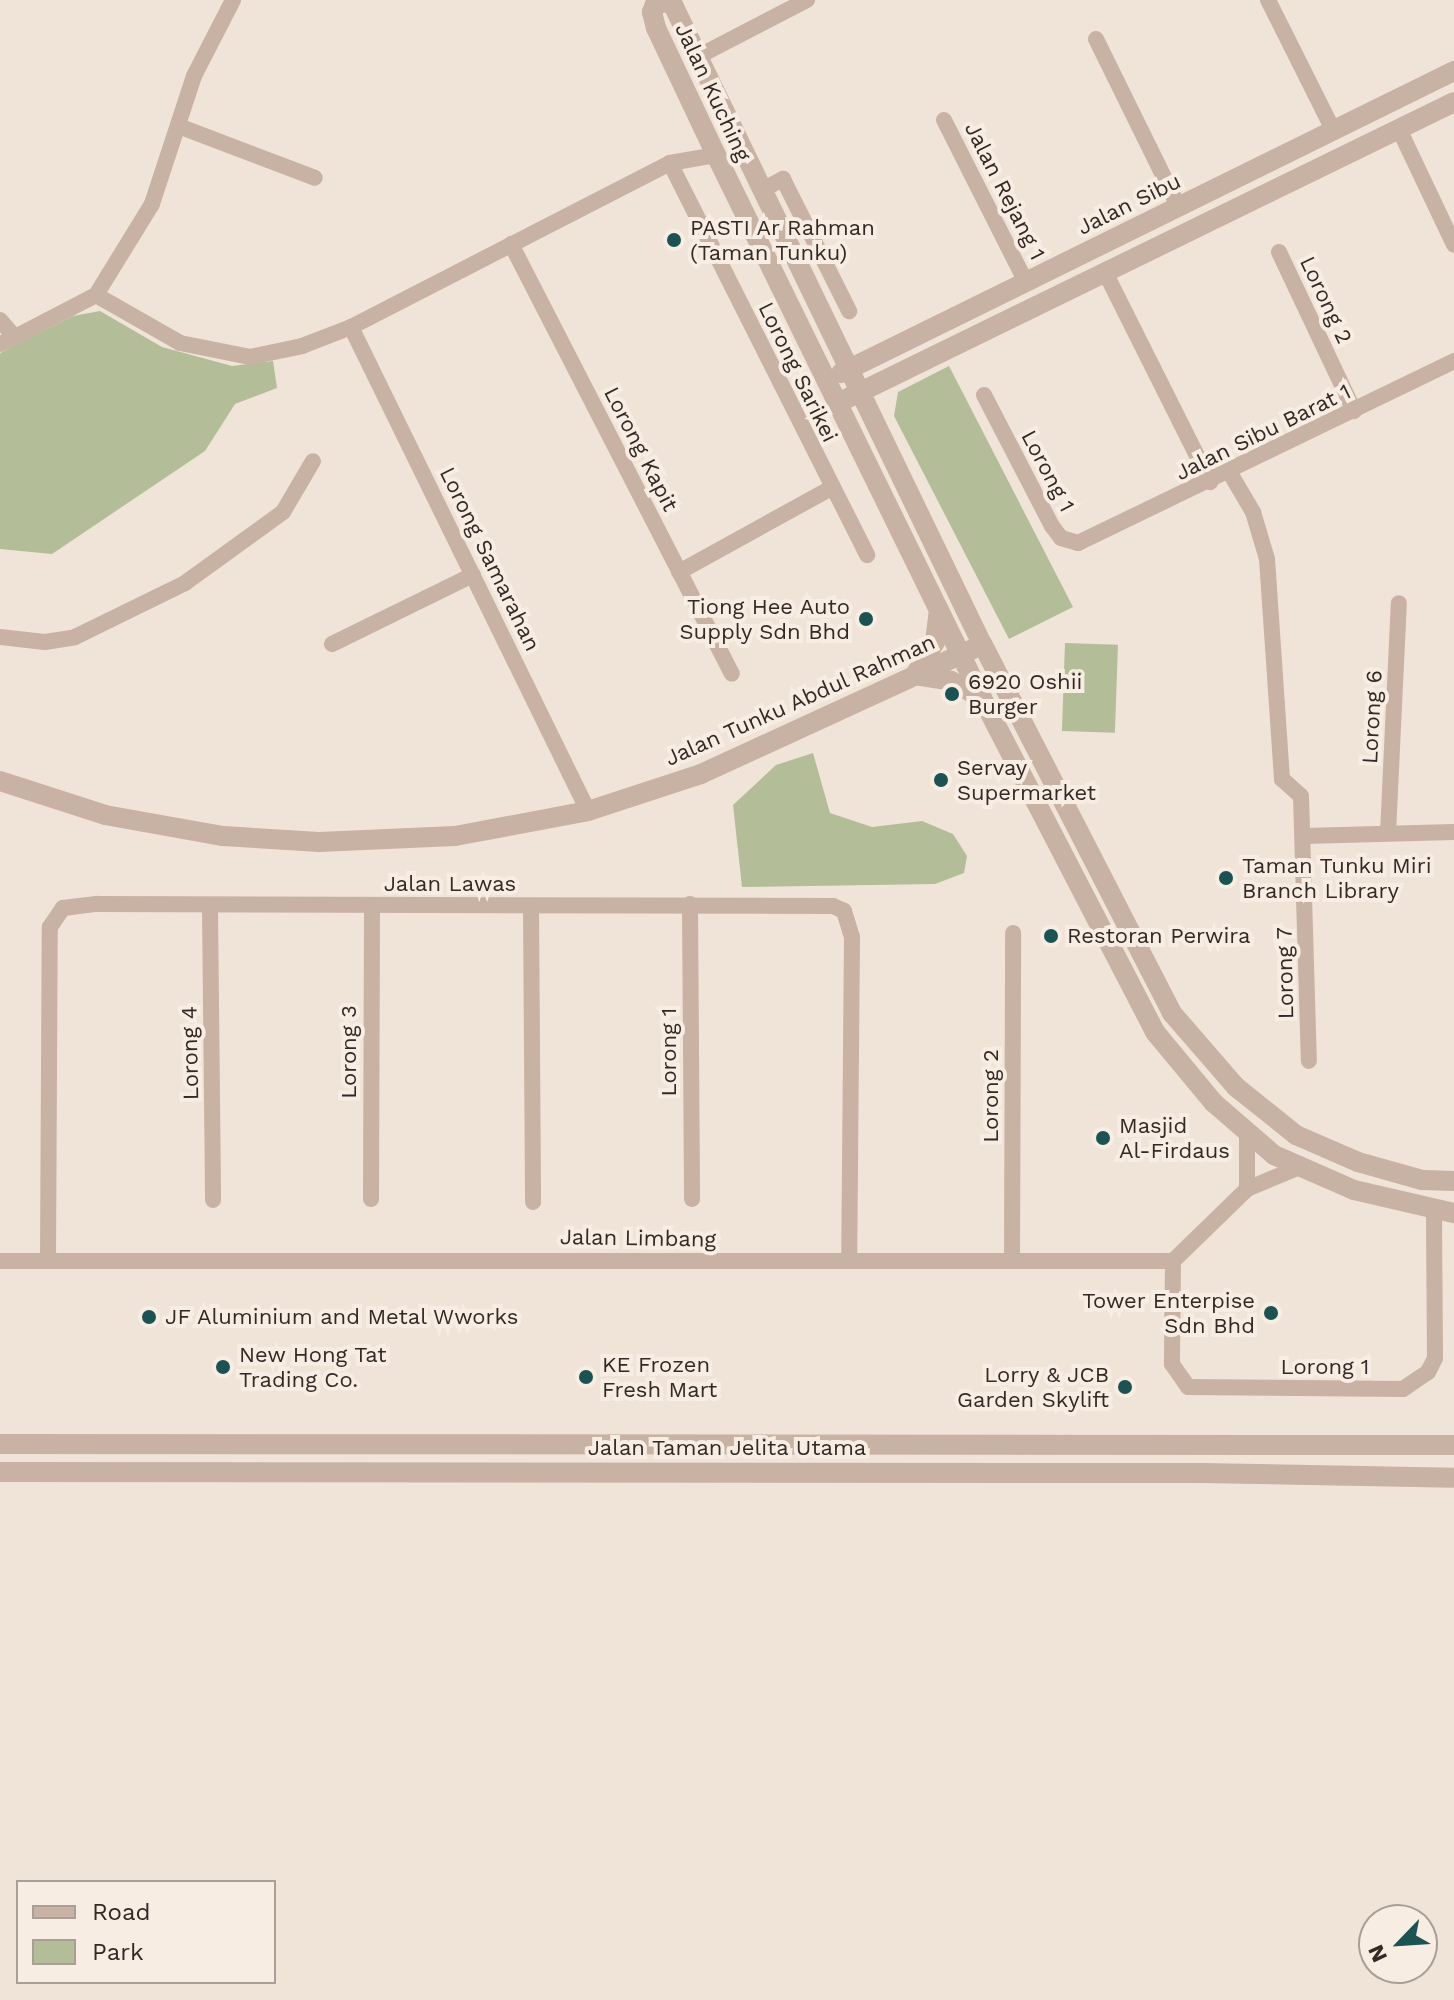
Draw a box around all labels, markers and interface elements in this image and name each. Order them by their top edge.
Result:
street label: Jalan Kuching [669,19,757,165]
street label: Jalan Rejang 1 [959,118,1051,264]
street label: Jalan Sibu [1073,168,1185,240]
place label: PASTI Ar Rahman (Taman Tunku) [690,214,876,266]
marker: PASTI Ar Rahman (Taman Tunku) [665,231,683,249]
street label: Lorong 2 [1294,252,1358,348]
street label: Lorong Sarikei [753,298,843,446]
street label: Jalan Sibu Barat 1 [1171,378,1355,486]
street label: Lorong Kapit [598,382,684,516]
street label: Lorong 1 [1015,425,1081,517]
street label: Lorong Samarahan [434,463,546,655]
place label: Tiong Hee Auto Supply Sdn Bhd [679,593,850,644]
marker: Tiong Hee Auto Supply Sdn Bhd [857,610,875,628]
street label: Jalan Tunku Abdul Rahman [660,628,940,772]
place label: 6920 Oshii Burger [968,668,1082,720]
street label: Lorong 6 [1356,669,1388,765]
marker: 6920 Oshii Burger [943,685,961,703]
place label: Servay Supermarket [957,754,1096,806]
marker: Servay Supermarket [932,771,950,789]
place label: Taman Tunku Miri Branch Library [1242,852,1432,904]
marker: Taman Tunku Miri Branch Library [1217,869,1235,887]
street label: Jalan Lawas [384,871,516,897]
place label: Restoran Perwira [1067,923,1250,949]
street label: Lorong 7 [1271,926,1299,1020]
marker: Restoran Perwira [1042,927,1060,945]
street label: Lorong 3 [336,1005,362,1099]
street label: Lorong 4 [176,1006,204,1100]
street label: Lorong 1 [656,1007,682,1097]
street label: Lorong 2 [978,1049,1004,1143]
place label: Masjid Al-Firdaus [1119,1112,1230,1164]
marker: Masjid Al-Firdaus [1094,1129,1112,1147]
street label: Jalan Limbang [560,1223,716,1253]
place label: Tower Enterpise Sdn Bhd [1082,1287,1255,1338]
place label: JF Aluminium and Metal Wworks [165,1304,521,1330]
marker: Tower Enterpise Sdn Bhd [1262,1304,1280,1322]
marker: JF Aluminium and Metal Wworks [140,1308,158,1326]
place label: New Hong Tat Trading Co. [239,1341,388,1392]
place label: KE Frozen Fresh Mart [602,1351,717,1402]
street label: Lorong 1 [1280,1354,1370,1380]
marker: New Hong Tat Trading Co. [214,1358,232,1376]
place label: Lorry & JCB Garden Skylift [957,1361,1109,1412]
marker: KE Frozen Fresh Mart [577,1368,595,1386]
marker: Lorry & JCB Garden Skylift [1116,1378,1134,1396]
street label: Jalan Taman Jelita Utama [587,1435,867,1461]
legend [16,1880,276,1984]
text: Road [92,1898,151,1926]
north arrow [1358,1904,1438,1984]
text: Park [92,1938,144,1966]
text: N [1363,1941,1392,1966]

